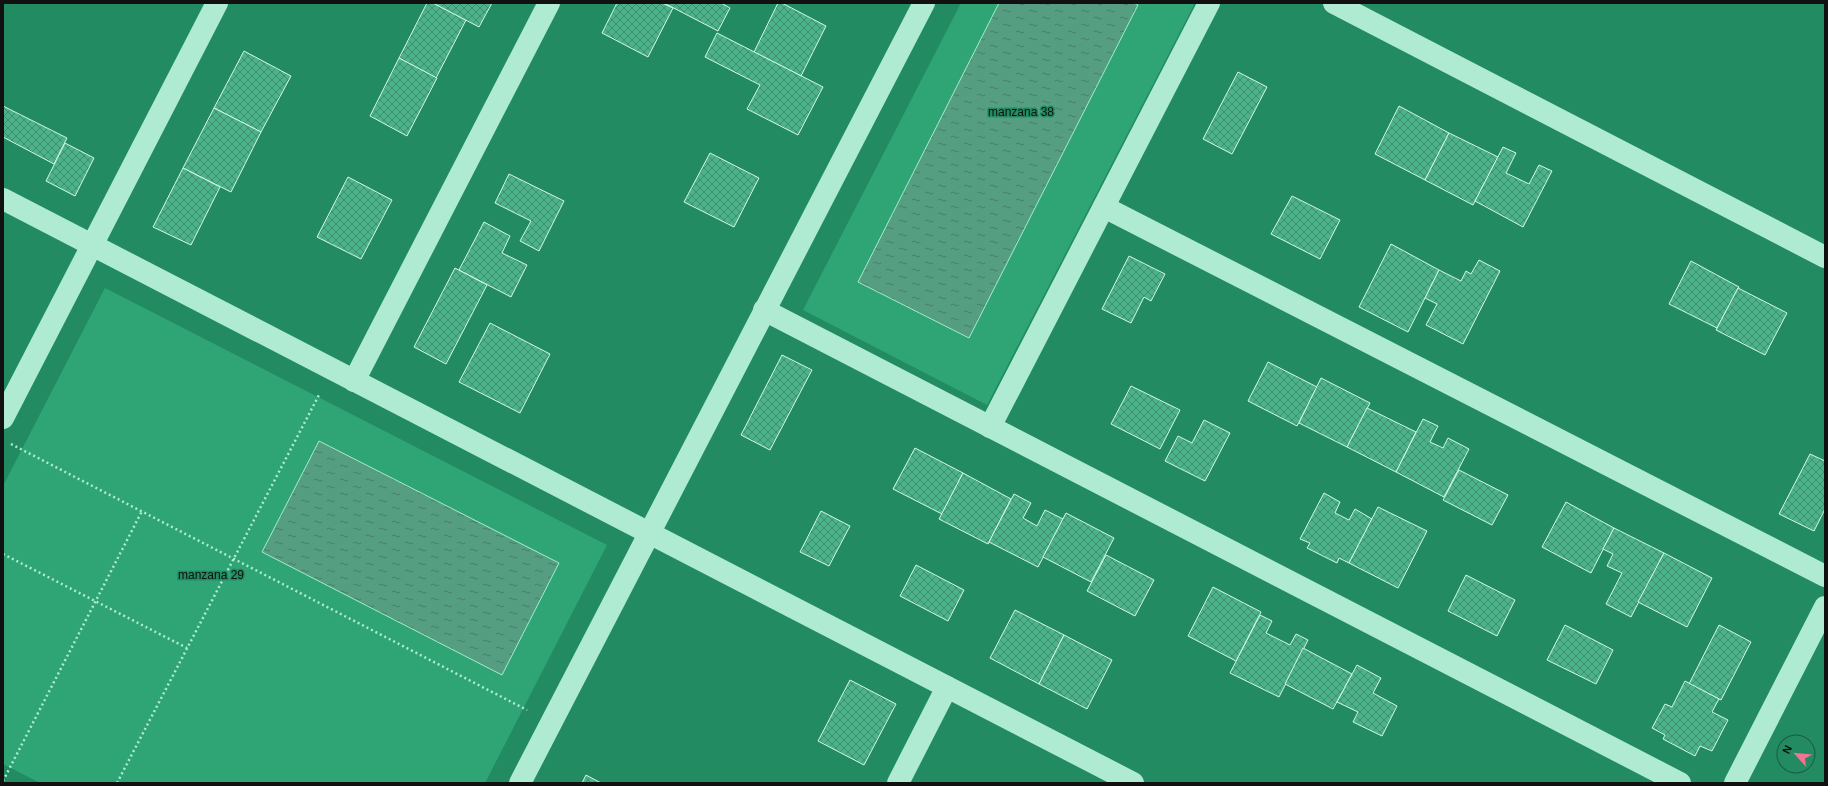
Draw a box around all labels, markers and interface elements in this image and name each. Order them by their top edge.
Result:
park label: manzana 38 [988,105,1054,119]
park label: manzana 29 [178,568,244,582]
north arrow [1776,734,1816,774]
text: N [1780,743,1794,756]

